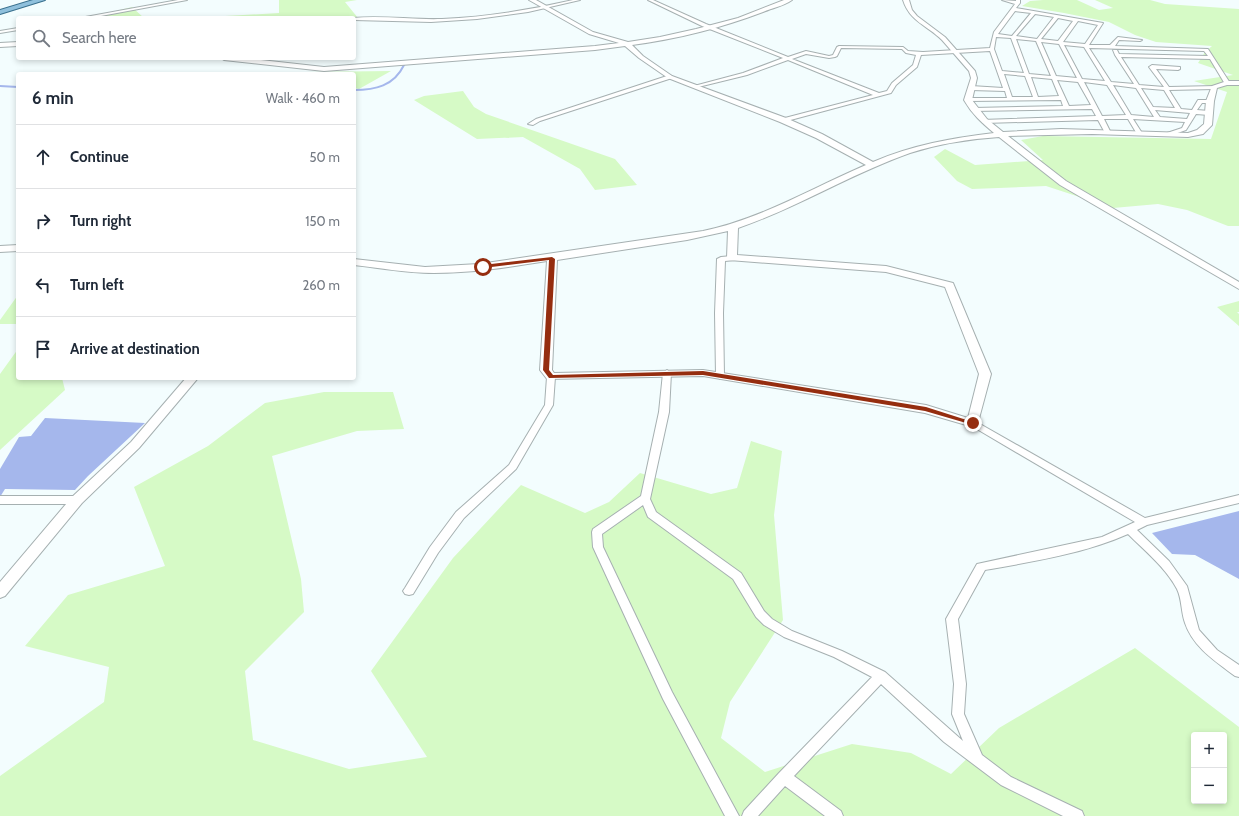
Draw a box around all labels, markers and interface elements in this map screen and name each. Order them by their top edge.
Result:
search box [16,16,356,60]
icon: search [30,27,52,49]
text: Search here [62,29,137,47]
text: 6 min [32,88,74,108]
text: Walk · 460 m [266,90,340,106]
icon: ahead [32,146,54,168]
text: Continue [70,148,129,166]
text: 50 m [310,149,340,165]
icon: right [32,210,54,232]
text: Turn right [70,212,131,230]
text: 150 m [305,213,340,229]
route start [474,258,492,276]
icon: left [32,274,54,296]
text: Turn left [70,276,124,294]
text: 260 m [302,277,340,293]
icon: arrive [32,338,54,360]
text: Arrive at destination [70,340,200,358]
route end [964,414,982,432]
map controls [1191,732,1227,804]
button: + [1191,732,1227,768]
button: − [1191,768,1227,804]

